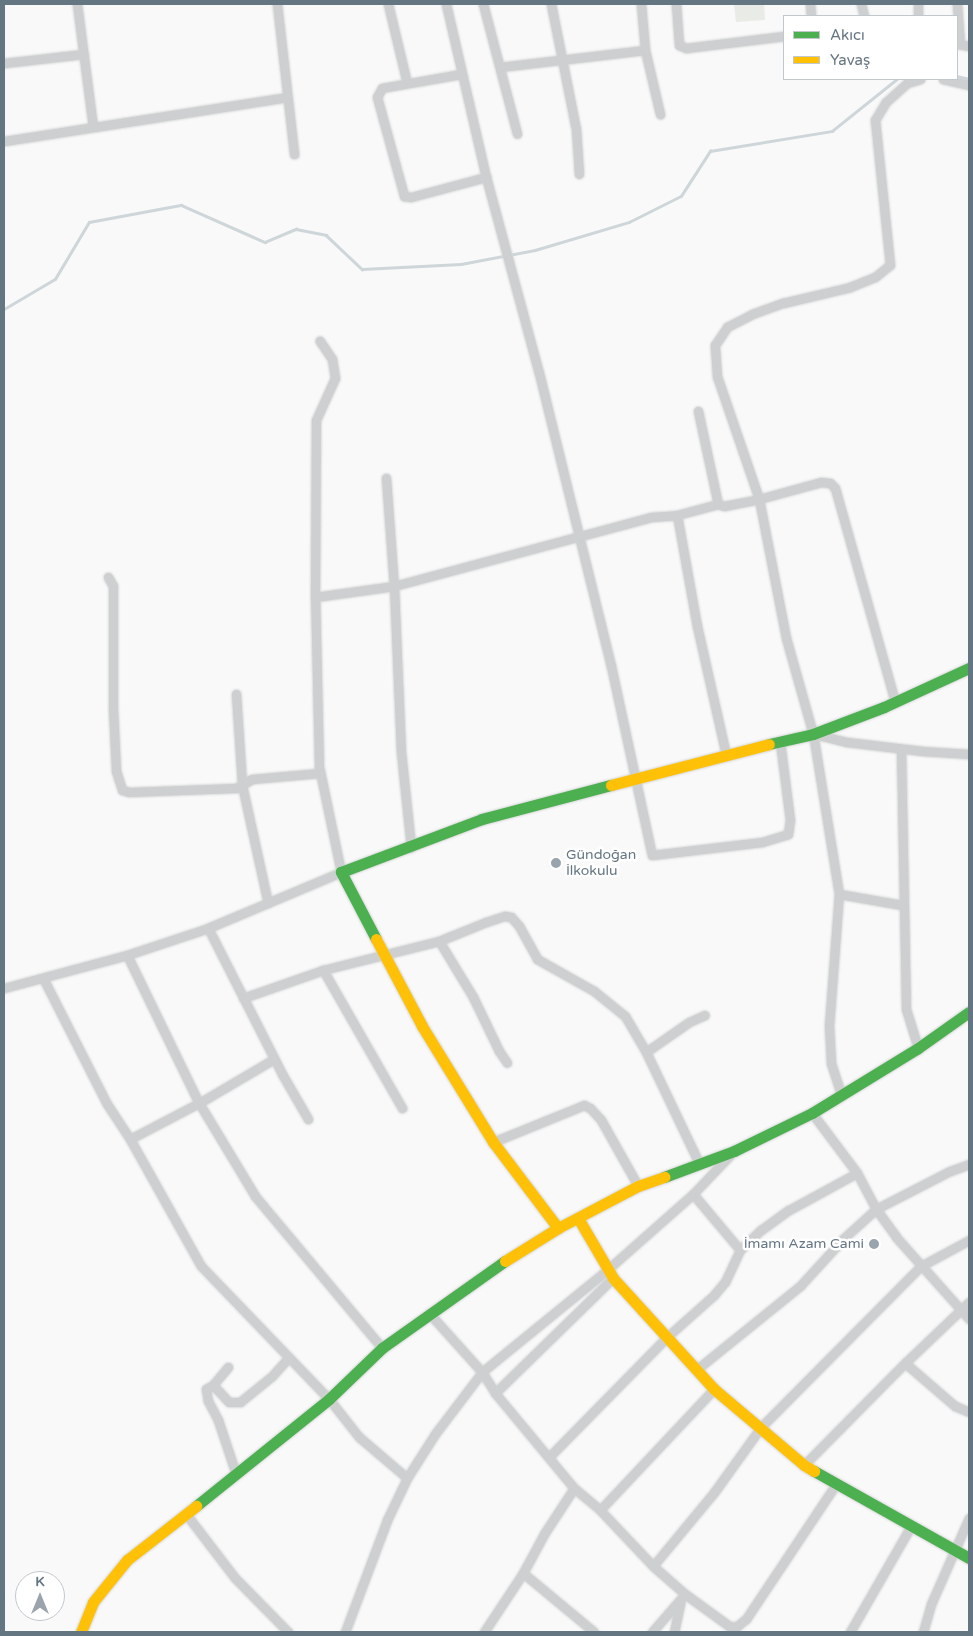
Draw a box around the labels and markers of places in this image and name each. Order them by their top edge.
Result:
place label: Gündoğan İlkokulu [566,847,636,880]
marker: Gündoğan İlkokulu [550,857,562,869]
place label: İmamı Azam Cami [744,1236,864,1252]
marker: İmamı Azam Cami [868,1238,880,1250]

